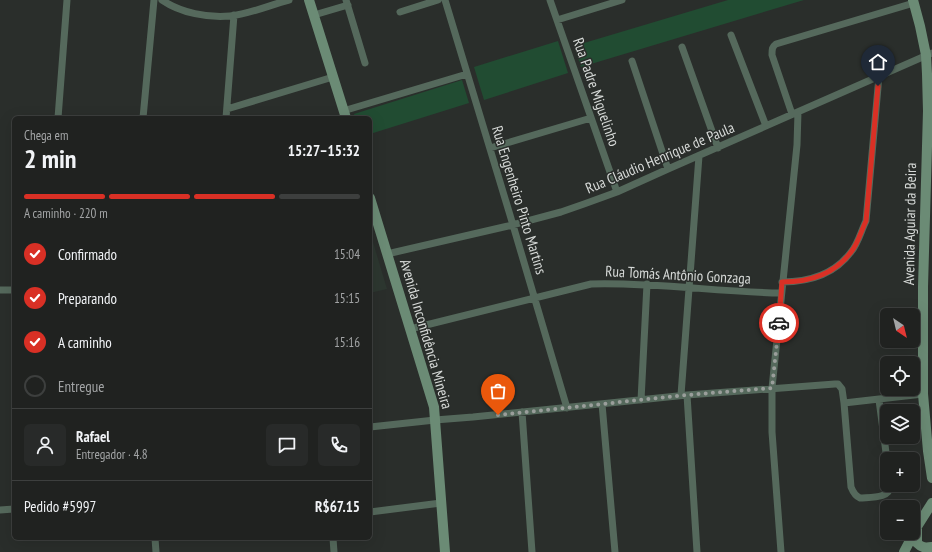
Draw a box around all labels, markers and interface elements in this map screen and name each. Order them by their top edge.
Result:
street label: Rua Padre Miguelinho [569,35,624,149]
pin [861,45,895,86]
icon: home [867,51,889,73]
street label: Rua Cláudio Henrique de Paula [582,118,737,198]
street label: Rua Engenheiro Pinto Martins [488,123,551,276]
text: Chega em [24,127,68,144]
text: 15:27–15:32 [288,141,360,160]
text: 2 min [24,142,77,175]
street label: Avenida Aguiar da Beira [899,163,920,285]
text: A caminho · 220 m [24,205,108,222]
icon: check [24,243,46,265]
text: Confirmado [58,245,117,264]
text: 15:04 [334,246,360,263]
street label: Avenida Inconfidência Mineira [396,257,457,411]
street label: Rua Tomás Antônio Gonzaga [605,261,751,288]
icon: check [24,287,46,309]
text: Preparando [58,289,117,308]
text: 15:15 [334,290,360,307]
courier [759,303,799,343]
north arrow [880,308,920,348]
map controls [880,308,920,540]
icon: car [768,312,790,334]
icon: check [24,331,46,353]
text: A caminho [58,333,112,352]
text: 15:16 [334,334,360,351]
button: locate [880,356,920,396]
pin [481,374,515,415]
text: Entregue [58,377,105,396]
icon: bag [487,380,509,402]
button: layers [880,404,920,444]
button: person [24,424,66,466]
button: chat [266,424,308,466]
button: phone [318,424,360,466]
text: Rafael [76,427,110,446]
text: Entregador · 4.8 [76,446,148,463]
button: + [880,452,920,492]
text: Pedido #5997 [24,497,96,516]
text: R$67.15 [315,497,360,516]
button: − [880,500,920,540]

